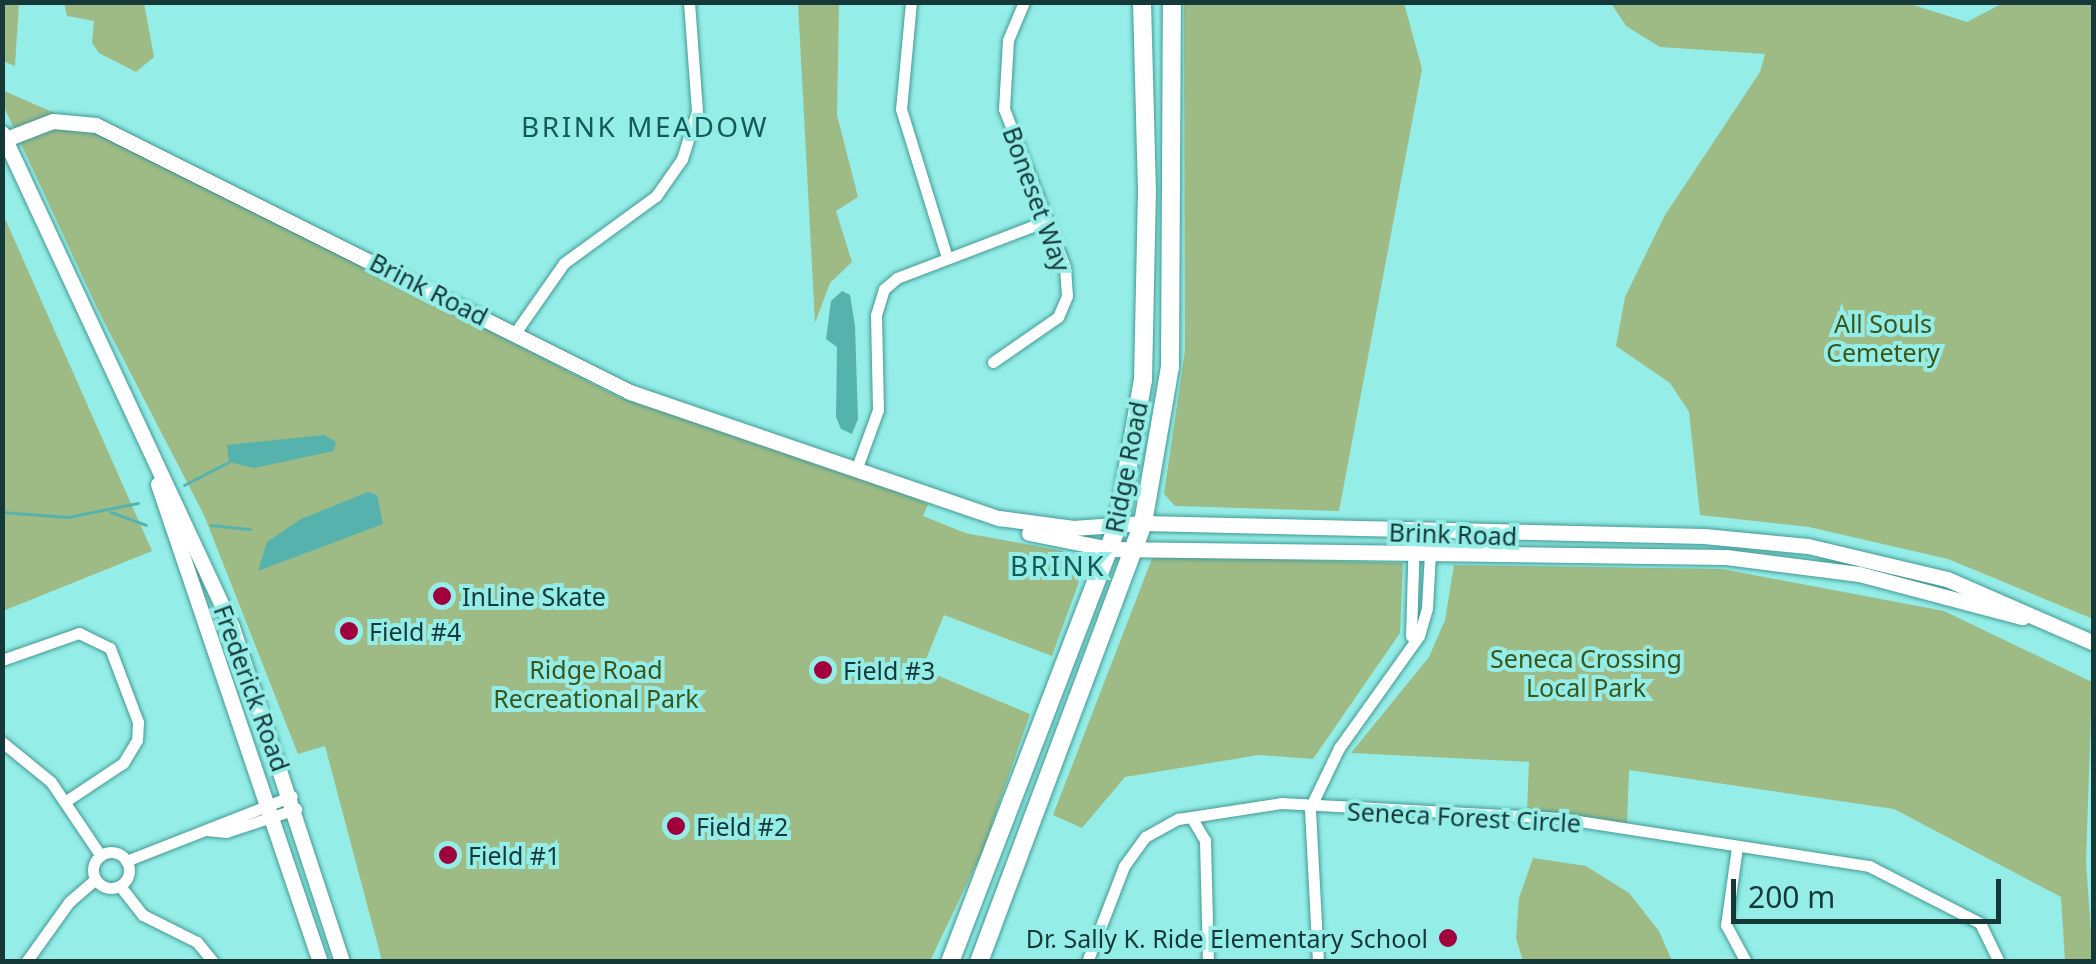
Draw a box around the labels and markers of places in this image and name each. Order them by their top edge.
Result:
place label: InLine Skate [462,581,606,611]
marker: InLine Skate [431,585,453,607]
place label: Field #4 [369,616,461,646]
marker: Field #4 [338,620,360,642]
place label: Field #3 [843,655,935,685]
marker: Field #3 [812,659,834,681]
place label: Field #2 [696,811,788,841]
marker: Field #2 [665,815,687,837]
place label: Field #1 [468,840,560,870]
marker: Field #1 [437,844,459,866]
place label: Dr. Sally K. Ride Elementary School [1026,923,1428,953]
marker: Dr. Sally K. Ride Elementary School [1437,927,1459,949]

